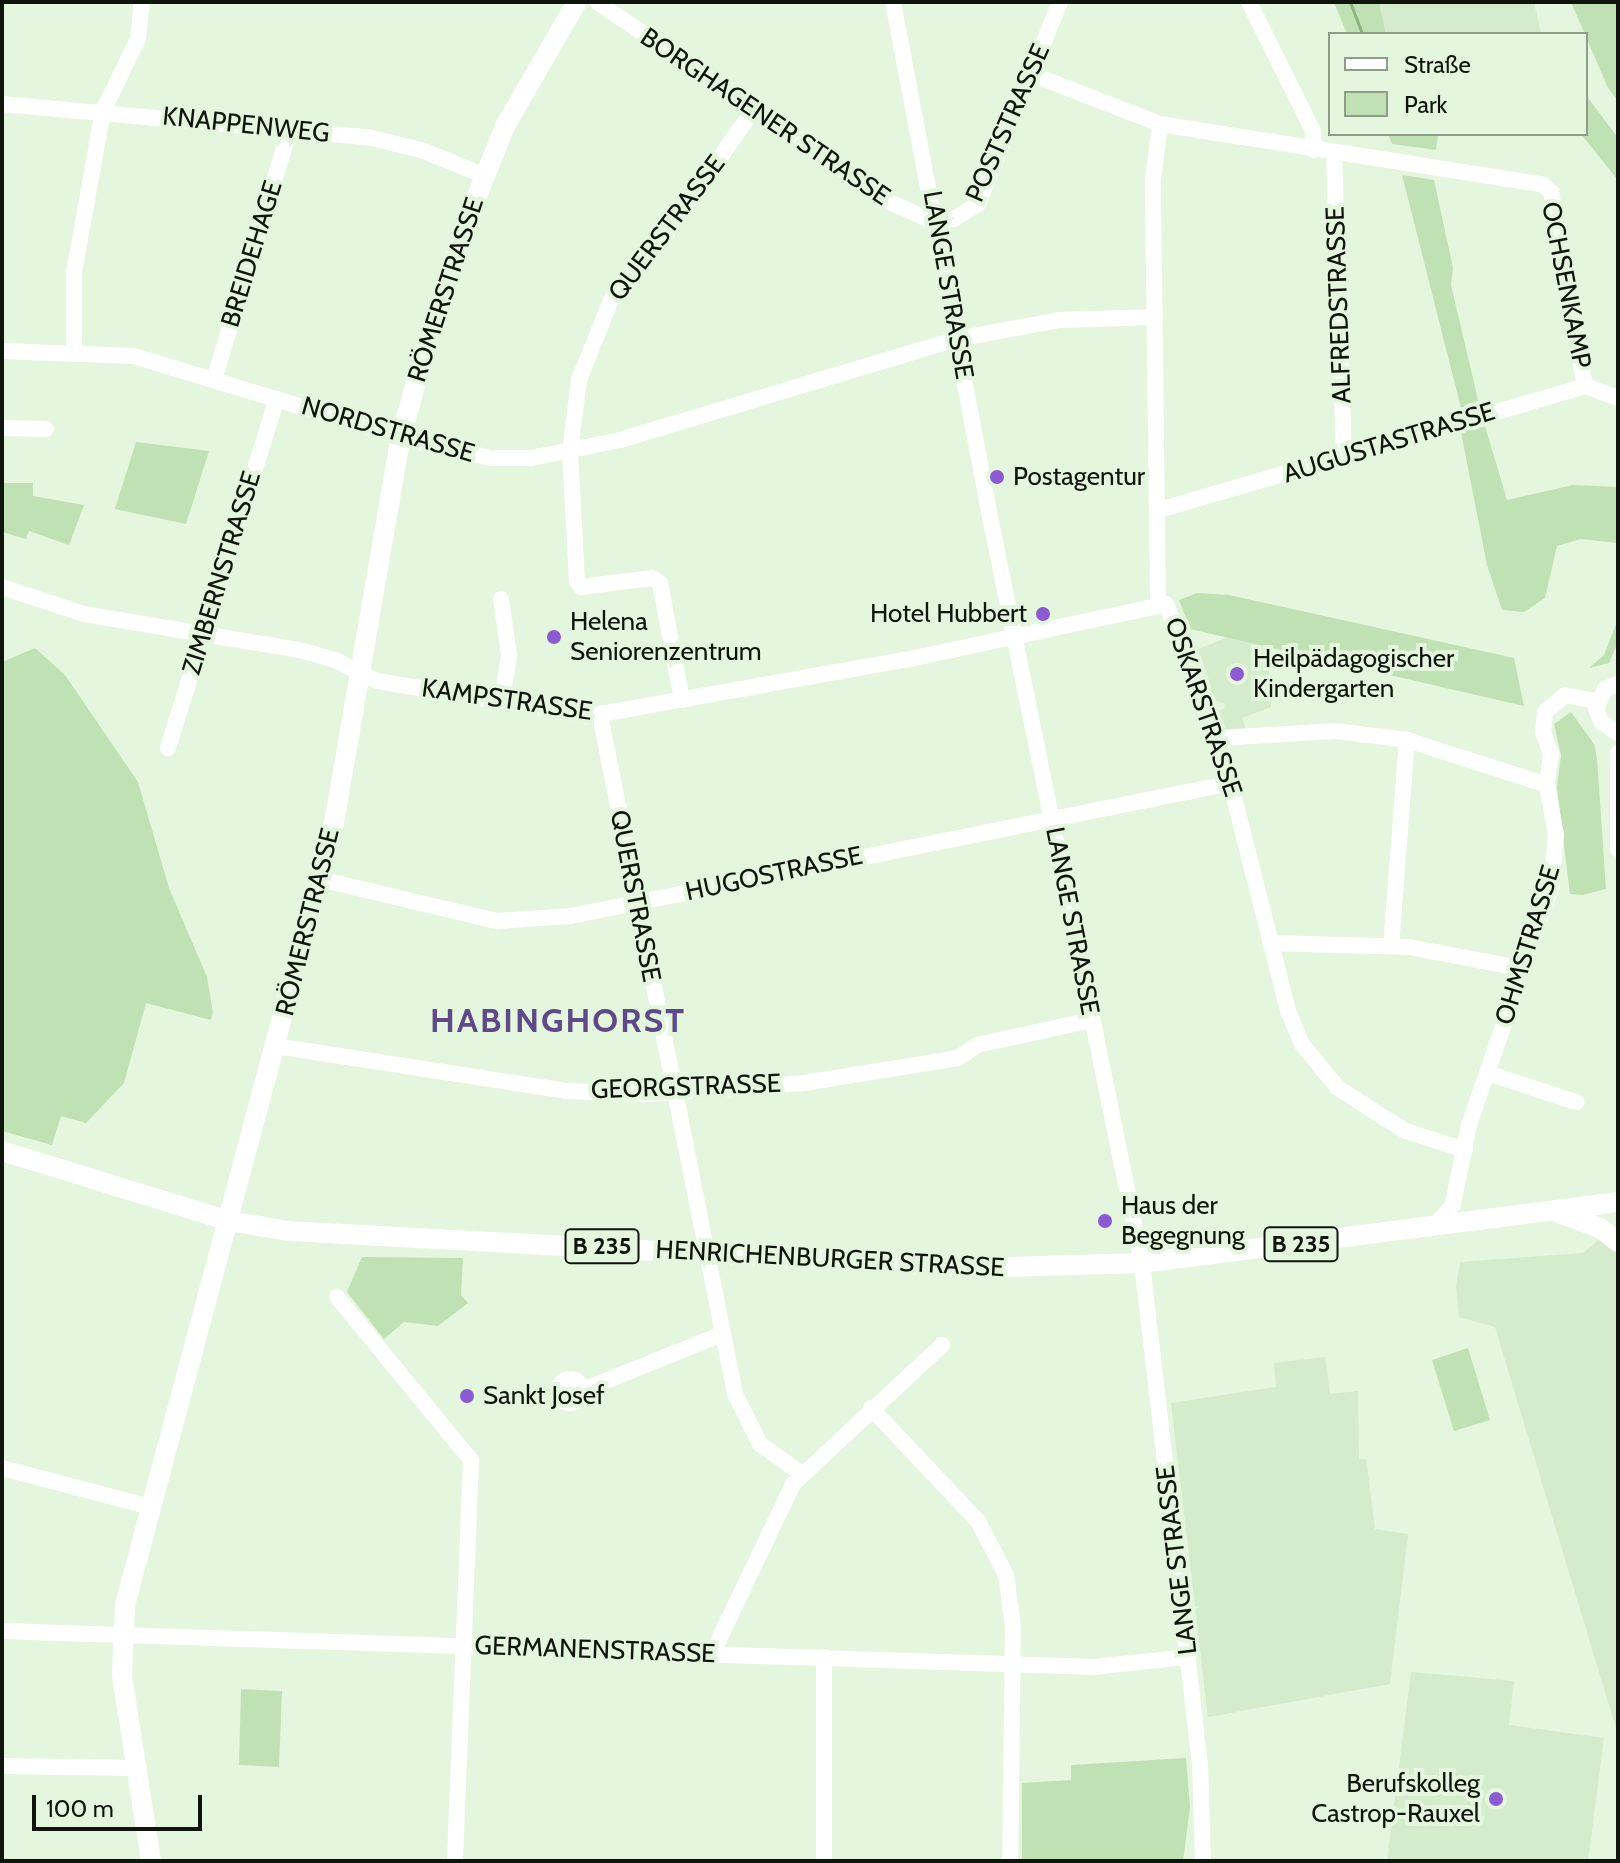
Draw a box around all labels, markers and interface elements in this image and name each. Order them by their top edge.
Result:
street label: BORGHAGENER STRASSE [634,22,896,212]
legend [1328,32,1588,136]
street label: POSTSTRASSE [959,39,1057,207]
text: Straße [1404,50,1471,79]
text: Park [1404,90,1447,119]
street label: KNAPPENWEG [161,101,331,149]
street label: QUERSTRASSE [602,149,732,307]
street label: BREIDEHAGE [215,177,289,331]
street label: LANGE STRASSE [916,188,980,382]
street label: RÖMERSTRASSE [401,194,491,386]
street label: OCHSENKAMP [1535,199,1597,371]
street label: ALFREDSTRASSE [1320,206,1358,404]
street label: NORDSTRASSE [298,390,478,470]
street label: AUGUSTASTRASSE [1279,396,1499,490]
place label: Postagentur [1013,461,1145,493]
street label: ZIMBERNSTRASSE [176,467,268,679]
marker: Postagentur [988,468,1006,486]
place label: Hotel Hubbert [870,598,1027,630]
marker: Hotel Hubbert [1034,605,1052,623]
place label: Helena Seniorenzentrum [570,606,762,668]
street label: OSKARSTRASSE [1158,613,1248,801]
marker: Helena Seniorenzentrum [545,628,563,646]
place label: Heilpädagogischer Kindergarten [1253,643,1454,704]
marker: Heilpädagogischer Kindergarten [1228,665,1246,683]
street label: KAMPSTRASSE [420,673,594,727]
street label: QUERSTRASSE [603,807,667,985]
street label: LANGE STRASSE [1039,824,1105,1018]
street label: RÖMERSTRASSE [270,825,346,1019]
street label: HUGOSTRASSE [683,840,865,908]
street label: OHMSTRASSE [1489,862,1567,1028]
district label: HABINGHORST [430,1001,686,1041]
street label: GEORGSTRASSE [590,1068,782,1106]
place label: Haus der Begegnung [1121,1190,1245,1252]
marker: Haus der Begegnung [1096,1212,1114,1230]
road number: B 235 [1263,1224,1339,1264]
road number: B 235 [564,1226,640,1266]
street label: HENRICHENBURGER STRASSE [655,1234,1005,1284]
place label: Sankt Josef [483,1380,605,1412]
marker: Sankt Josef [458,1387,476,1405]
street label: LANGE STRASSE [1150,1464,1204,1656]
street label: GERMANENSTRASSE [474,1630,716,1670]
place label: Berufskolleg Castrop-Rauxel [1311,1768,1480,1830]
scale bar [36,1779,206,1829]
marker: Berufskolleg Castrop-Rauxel [1487,1790,1505,1808]
text: 100 m [46,1794,114,1823]

